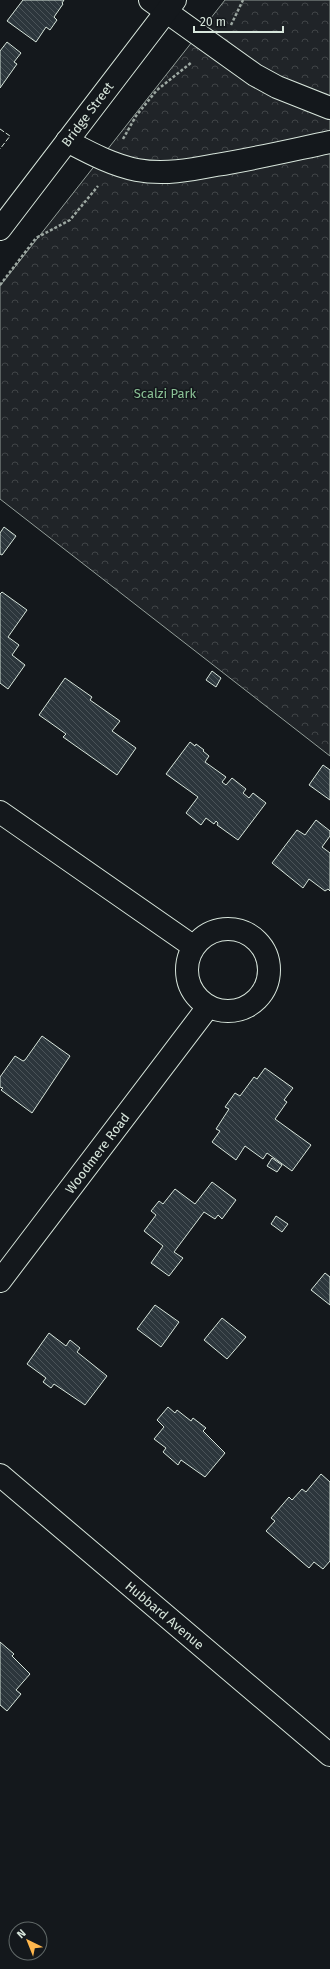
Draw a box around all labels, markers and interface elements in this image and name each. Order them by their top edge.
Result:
scale bar [194,8,283,34]
text: 20 m [200,15,226,29]
street label: Bridge Street [58,79,117,149]
park label: Scalzi Park [134,386,197,401]
street label: Woodmere Road [62,1110,133,1197]
street label: Hubbard Avenue [122,1578,207,1653]
north arrow [8,1921,48,1961]
text: N [14,1927,29,1941]

